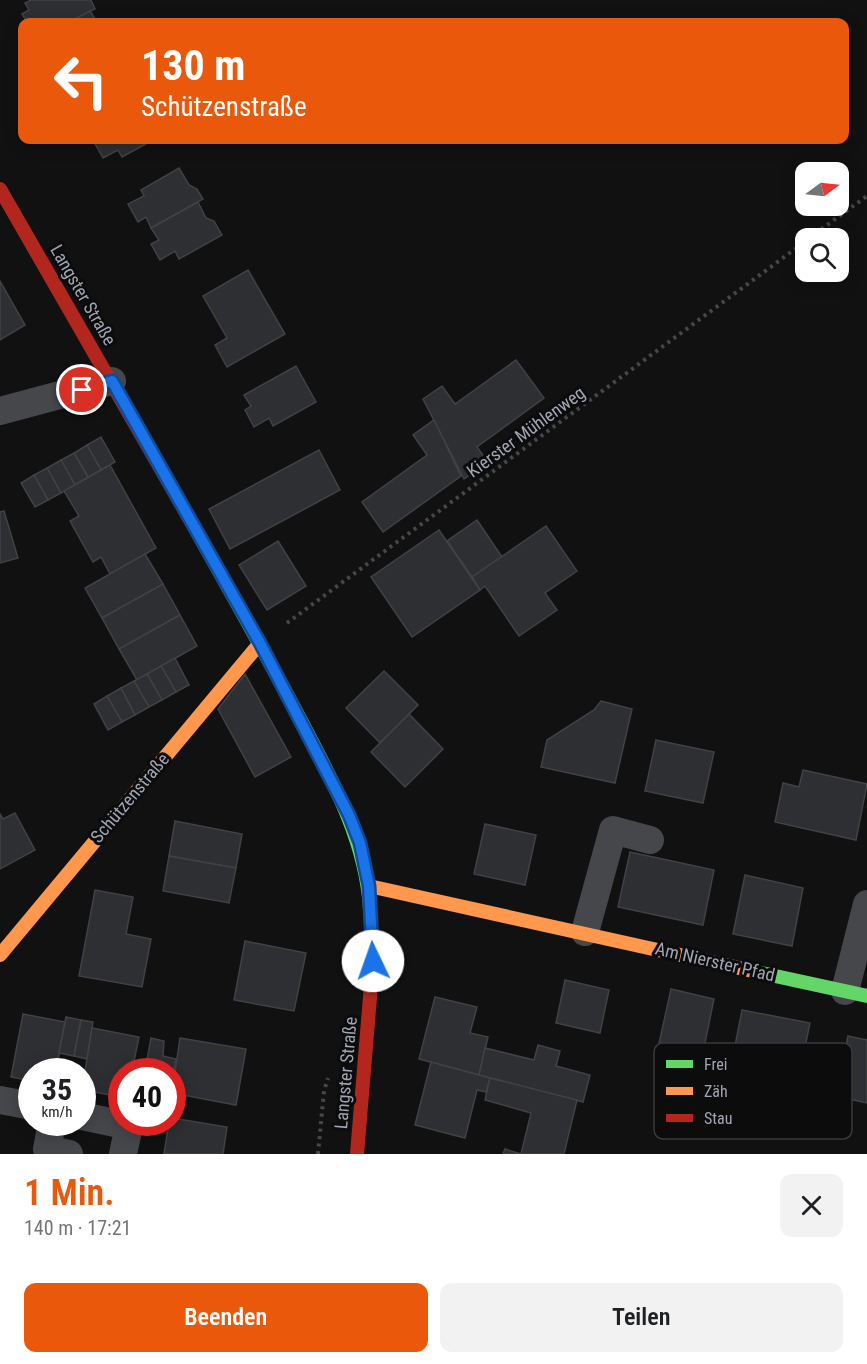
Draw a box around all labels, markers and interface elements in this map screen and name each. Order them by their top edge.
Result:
text: 130 m [141,41,246,90]
icon: left [42,42,120,120]
text: Schützenstraße [141,91,307,123]
north arrow [795,162,849,216]
map controls [795,162,849,282]
button: search [795,228,849,282]
street label: Langster Straße [46,241,121,349]
pin [56,364,107,415]
icon: arrive [65,373,98,406]
street label: Kierster Mühlenweg [463,382,589,481]
street label: Schützenstraße [86,749,173,847]
position arrow [341,929,405,993]
street label: Am Nierster Pfad [653,938,777,985]
street label: Langster Straße [330,1016,361,1130]
legend [654,1043,852,1139]
text: Frei [704,1055,727,1074]
speed limit sign: 40 [108,1058,186,1136]
text: 35 [42,1072,72,1107]
text: Zäh [704,1082,728,1101]
text: km/h [42,1103,72,1121]
text: Stau [704,1109,732,1128]
text: 1 Min. [24,1172,114,1214]
button: close [780,1174,843,1237]
text: 140 m · 17:21 [24,1216,131,1240]
button: Beenden [24,1283,428,1352]
button: Teilen [440,1283,843,1352]

